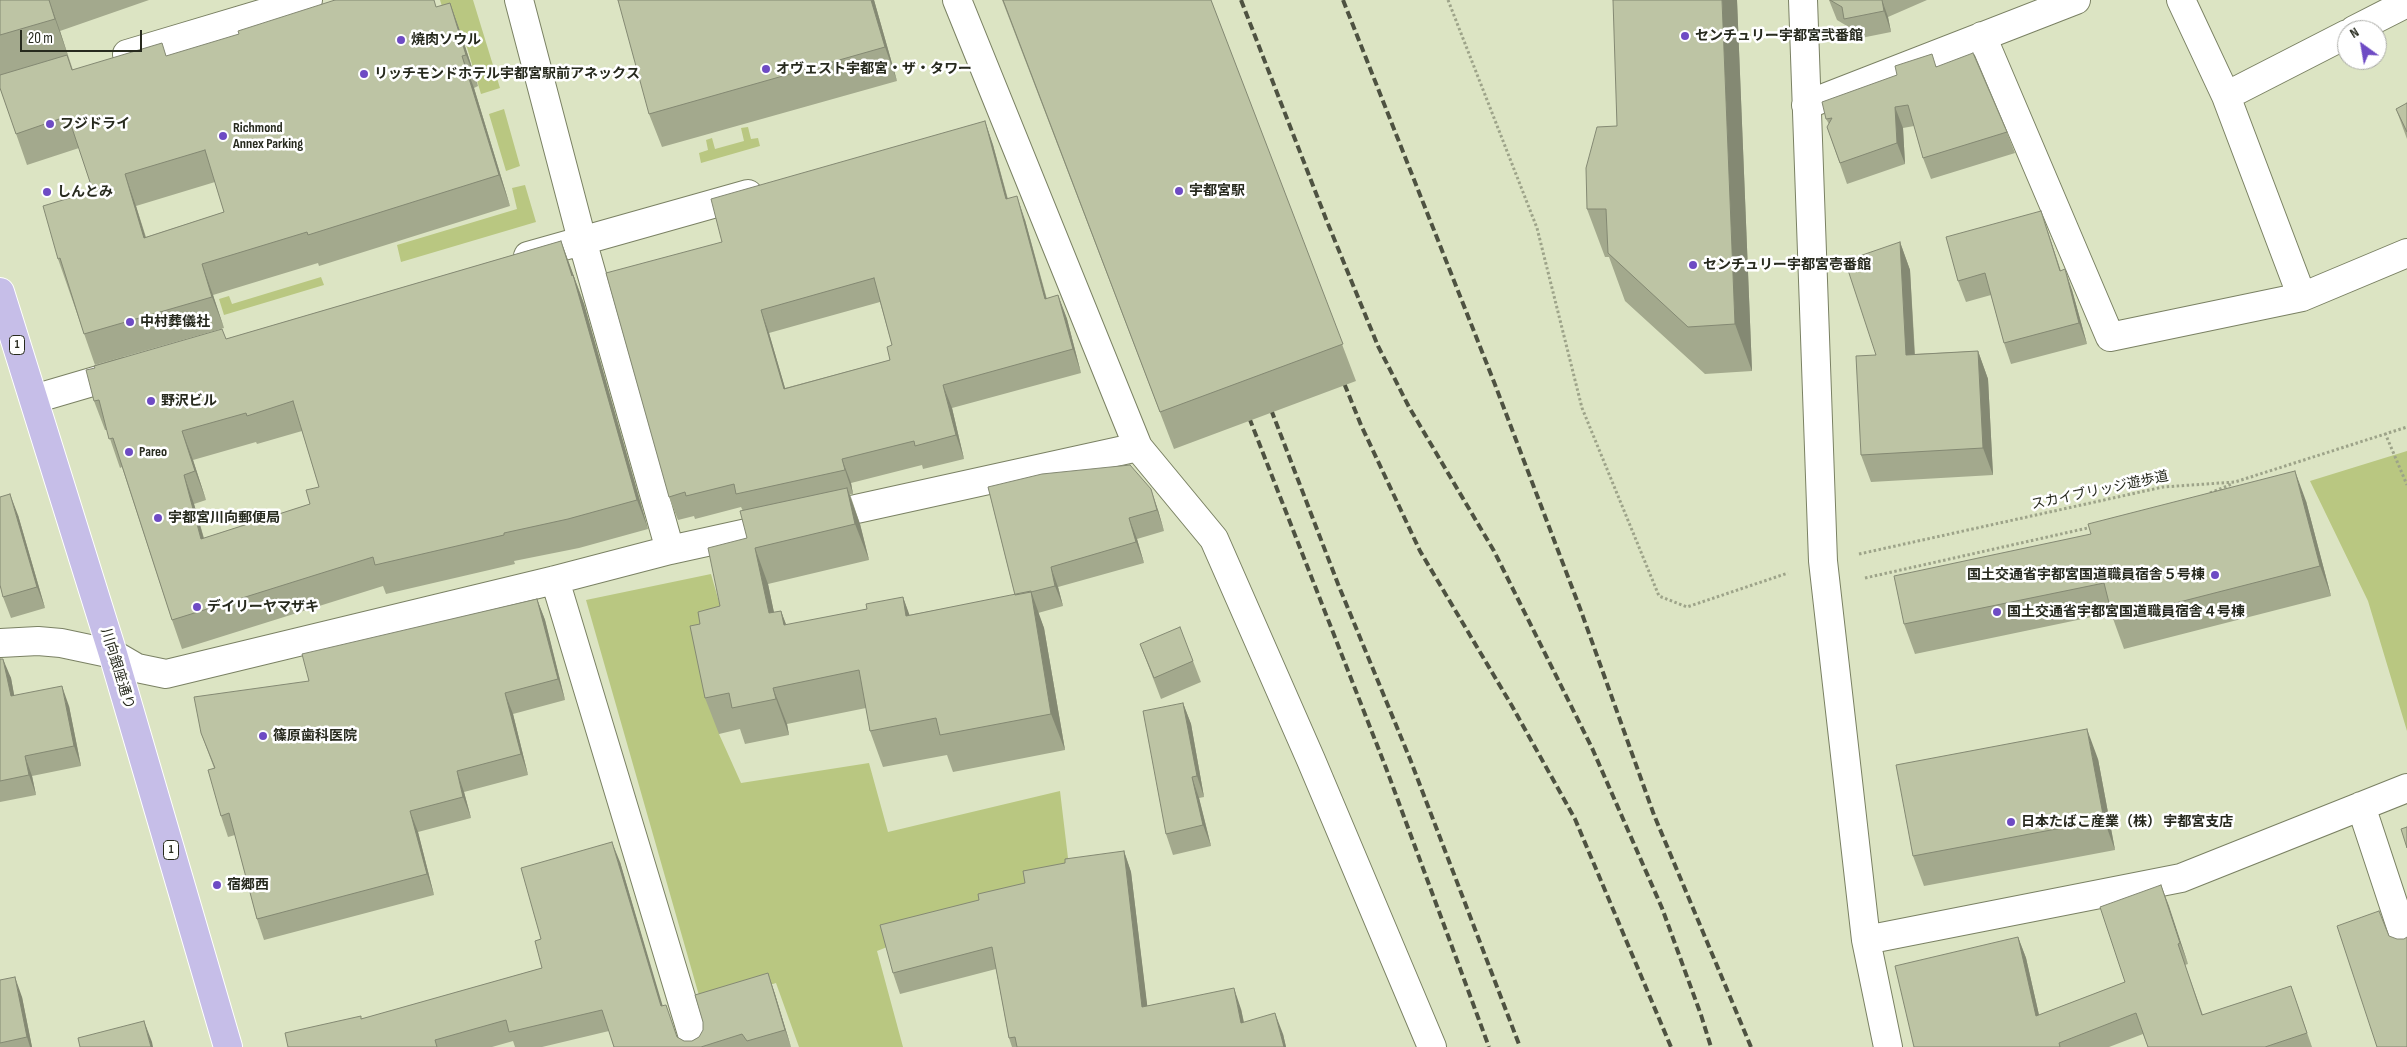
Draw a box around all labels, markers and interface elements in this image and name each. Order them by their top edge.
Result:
scale bar [22,20,145,52]
north arrow [2337,20,2387,70]
text: N [2347,24,2362,42]
place label: センチュリー宇都宮弐番館 [1695,28,1863,44]
text: 20 m [28,29,53,48]
marker: センチュリー宇都宮弐番館 [1679,30,1691,42]
place label: 焼肉ソウル [411,32,481,48]
marker: 焼肉ソウル [395,34,407,46]
place label: オヴェスト宇都宮・ザ・タワー [776,61,972,77]
marker: オヴェスト宇都宮・ザ・タワー [760,63,772,75]
place label: リッチモンドホテル宇都宮駅前アネックス [374,66,640,82]
marker: リッチモンドホテル宇都宮駅前アネックス [358,68,370,80]
place label: フジドライ [60,116,130,132]
marker: フジドライ [44,118,56,130]
place label: Richmond Annex Parking [233,120,303,152]
marker: Richmond Annex Parking [217,130,229,142]
place label: 宇都宮駅 [1189,183,1245,199]
place label: しんとみ [57,184,113,200]
marker: 宇都宮駅 [1173,185,1185,197]
marker: しんとみ [41,186,53,198]
place label: センチュリー宇都宮壱番館 [1703,257,1871,273]
marker: センチュリー宇都宮壱番館 [1687,259,1699,271]
place label: 中村葬儀社 [140,314,210,330]
marker: 中村葬儀社 [124,316,136,328]
road number: 1 [10,336,24,354]
place label: 野沢ビル [161,393,217,409]
marker: 野沢ビル [145,395,157,407]
place label: Pareo [139,444,167,460]
marker: Pareo [123,446,135,458]
street label: スカイブリッジ遊歩道 [2030,468,2170,514]
place label: 宇都宮川向郵便局 [168,510,280,526]
marker: 宇都宮川向郵便局 [152,512,164,524]
place label: 国土交通省宇都宮国道職員宿舎５号棟 [1967,567,2205,583]
marker: 国土交通省宇都宮国道職員宿舎５号棟 [2209,569,2221,581]
place label: デイリーヤマザキ [207,599,319,615]
marker: デイリーヤマザキ [191,601,203,613]
place label: 国土交通省宇都宮国道職員宿舎４号棟 [2007,604,2245,620]
marker: 国土交通省宇都宮国道職員宿舎４号棟 [1991,606,2003,618]
street label: 川向銀座通り [97,626,137,712]
place label: 篠原歯科医院 [273,728,357,744]
marker: 篠原歯科医院 [257,730,269,742]
place label: 日本たばこ産業（株） 宇都宮支店 [2021,814,2233,830]
marker: 日本たばこ産業（株） 宇都宮支店 [2005,816,2017,828]
road number: 1 [164,840,178,860]
place label: 宿郷西 [227,877,269,893]
marker: 宿郷西 [211,879,223,891]

